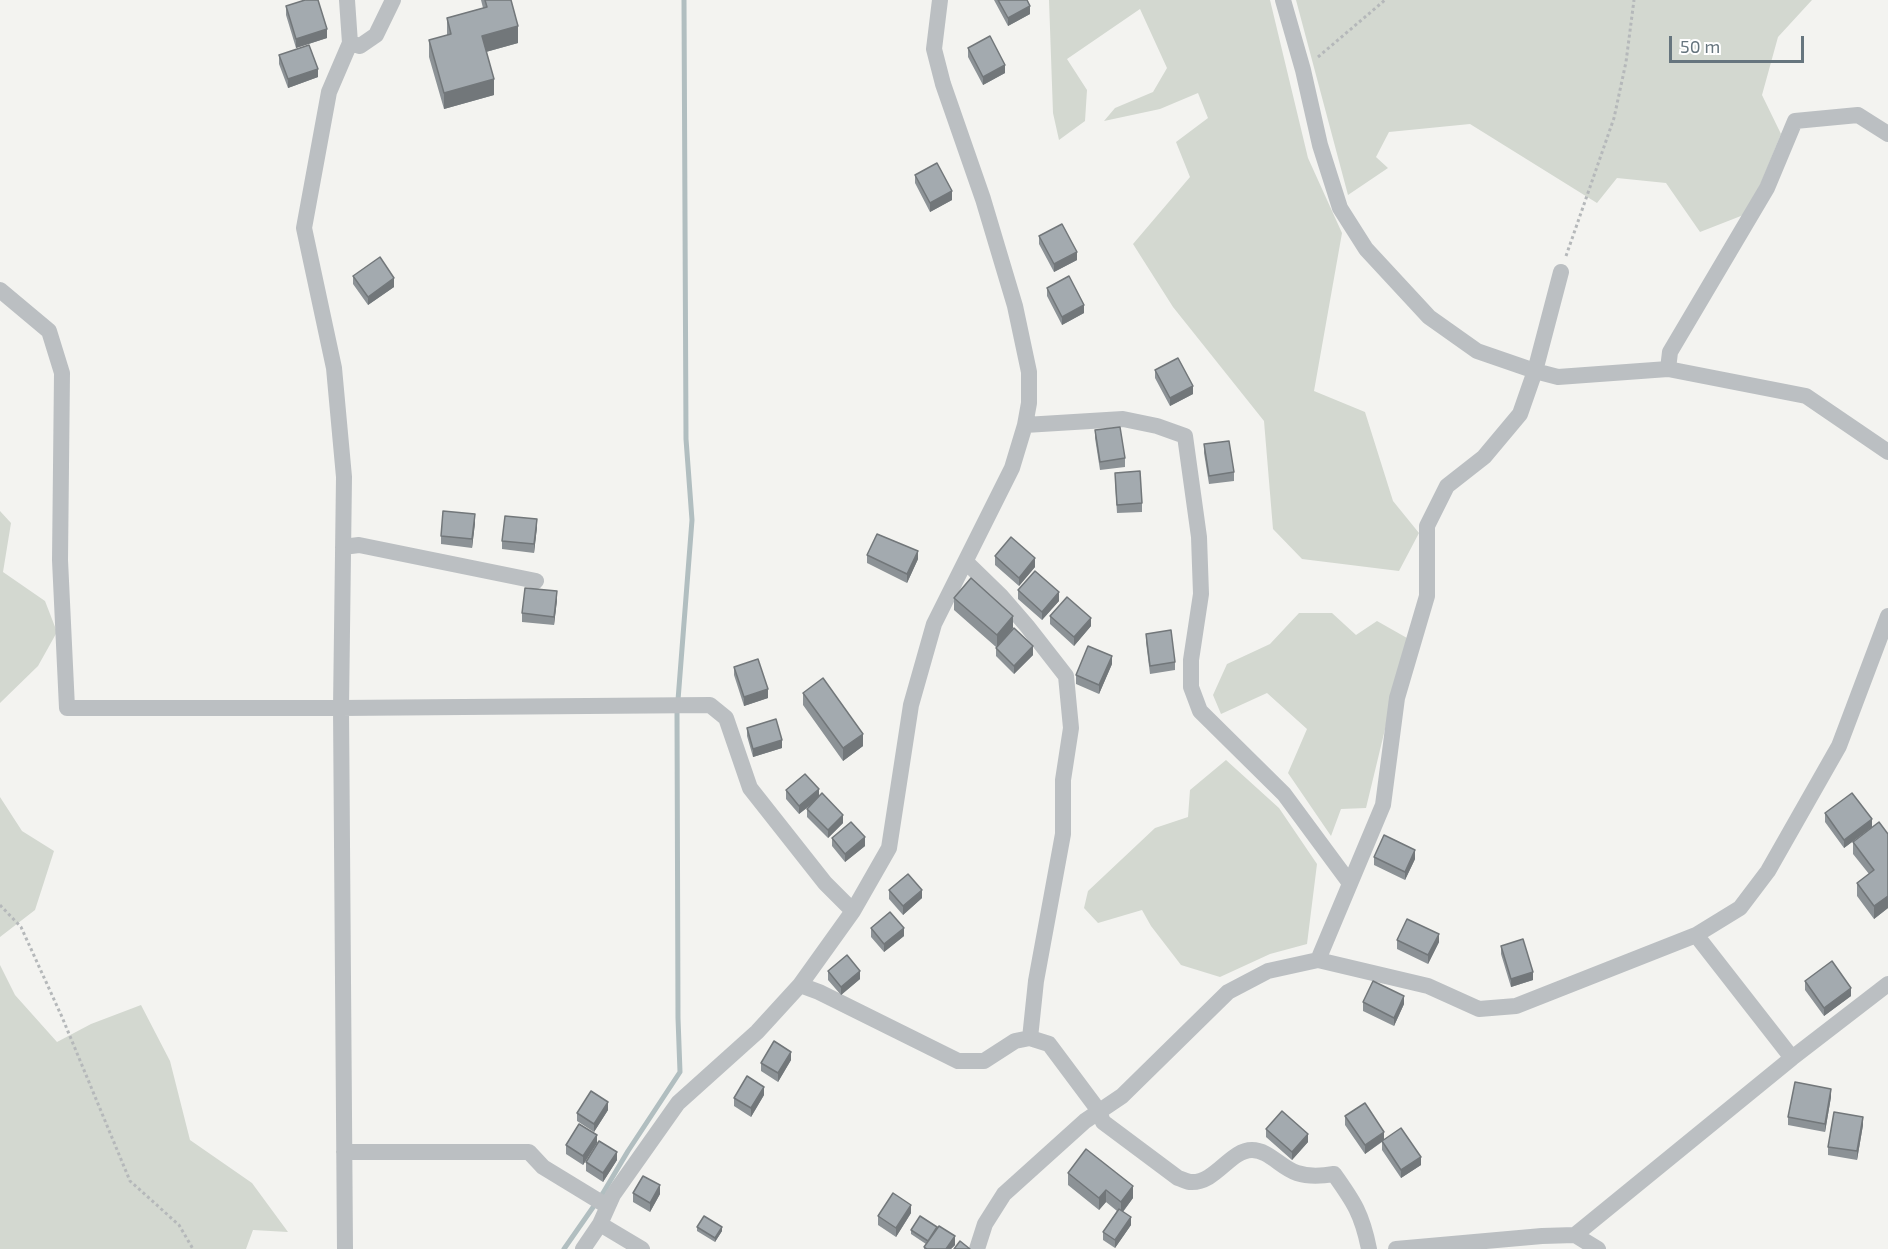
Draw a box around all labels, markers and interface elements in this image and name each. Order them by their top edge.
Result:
scale bar [1672,24,1807,62]
text: 50 m [1680,35,1720,57]

